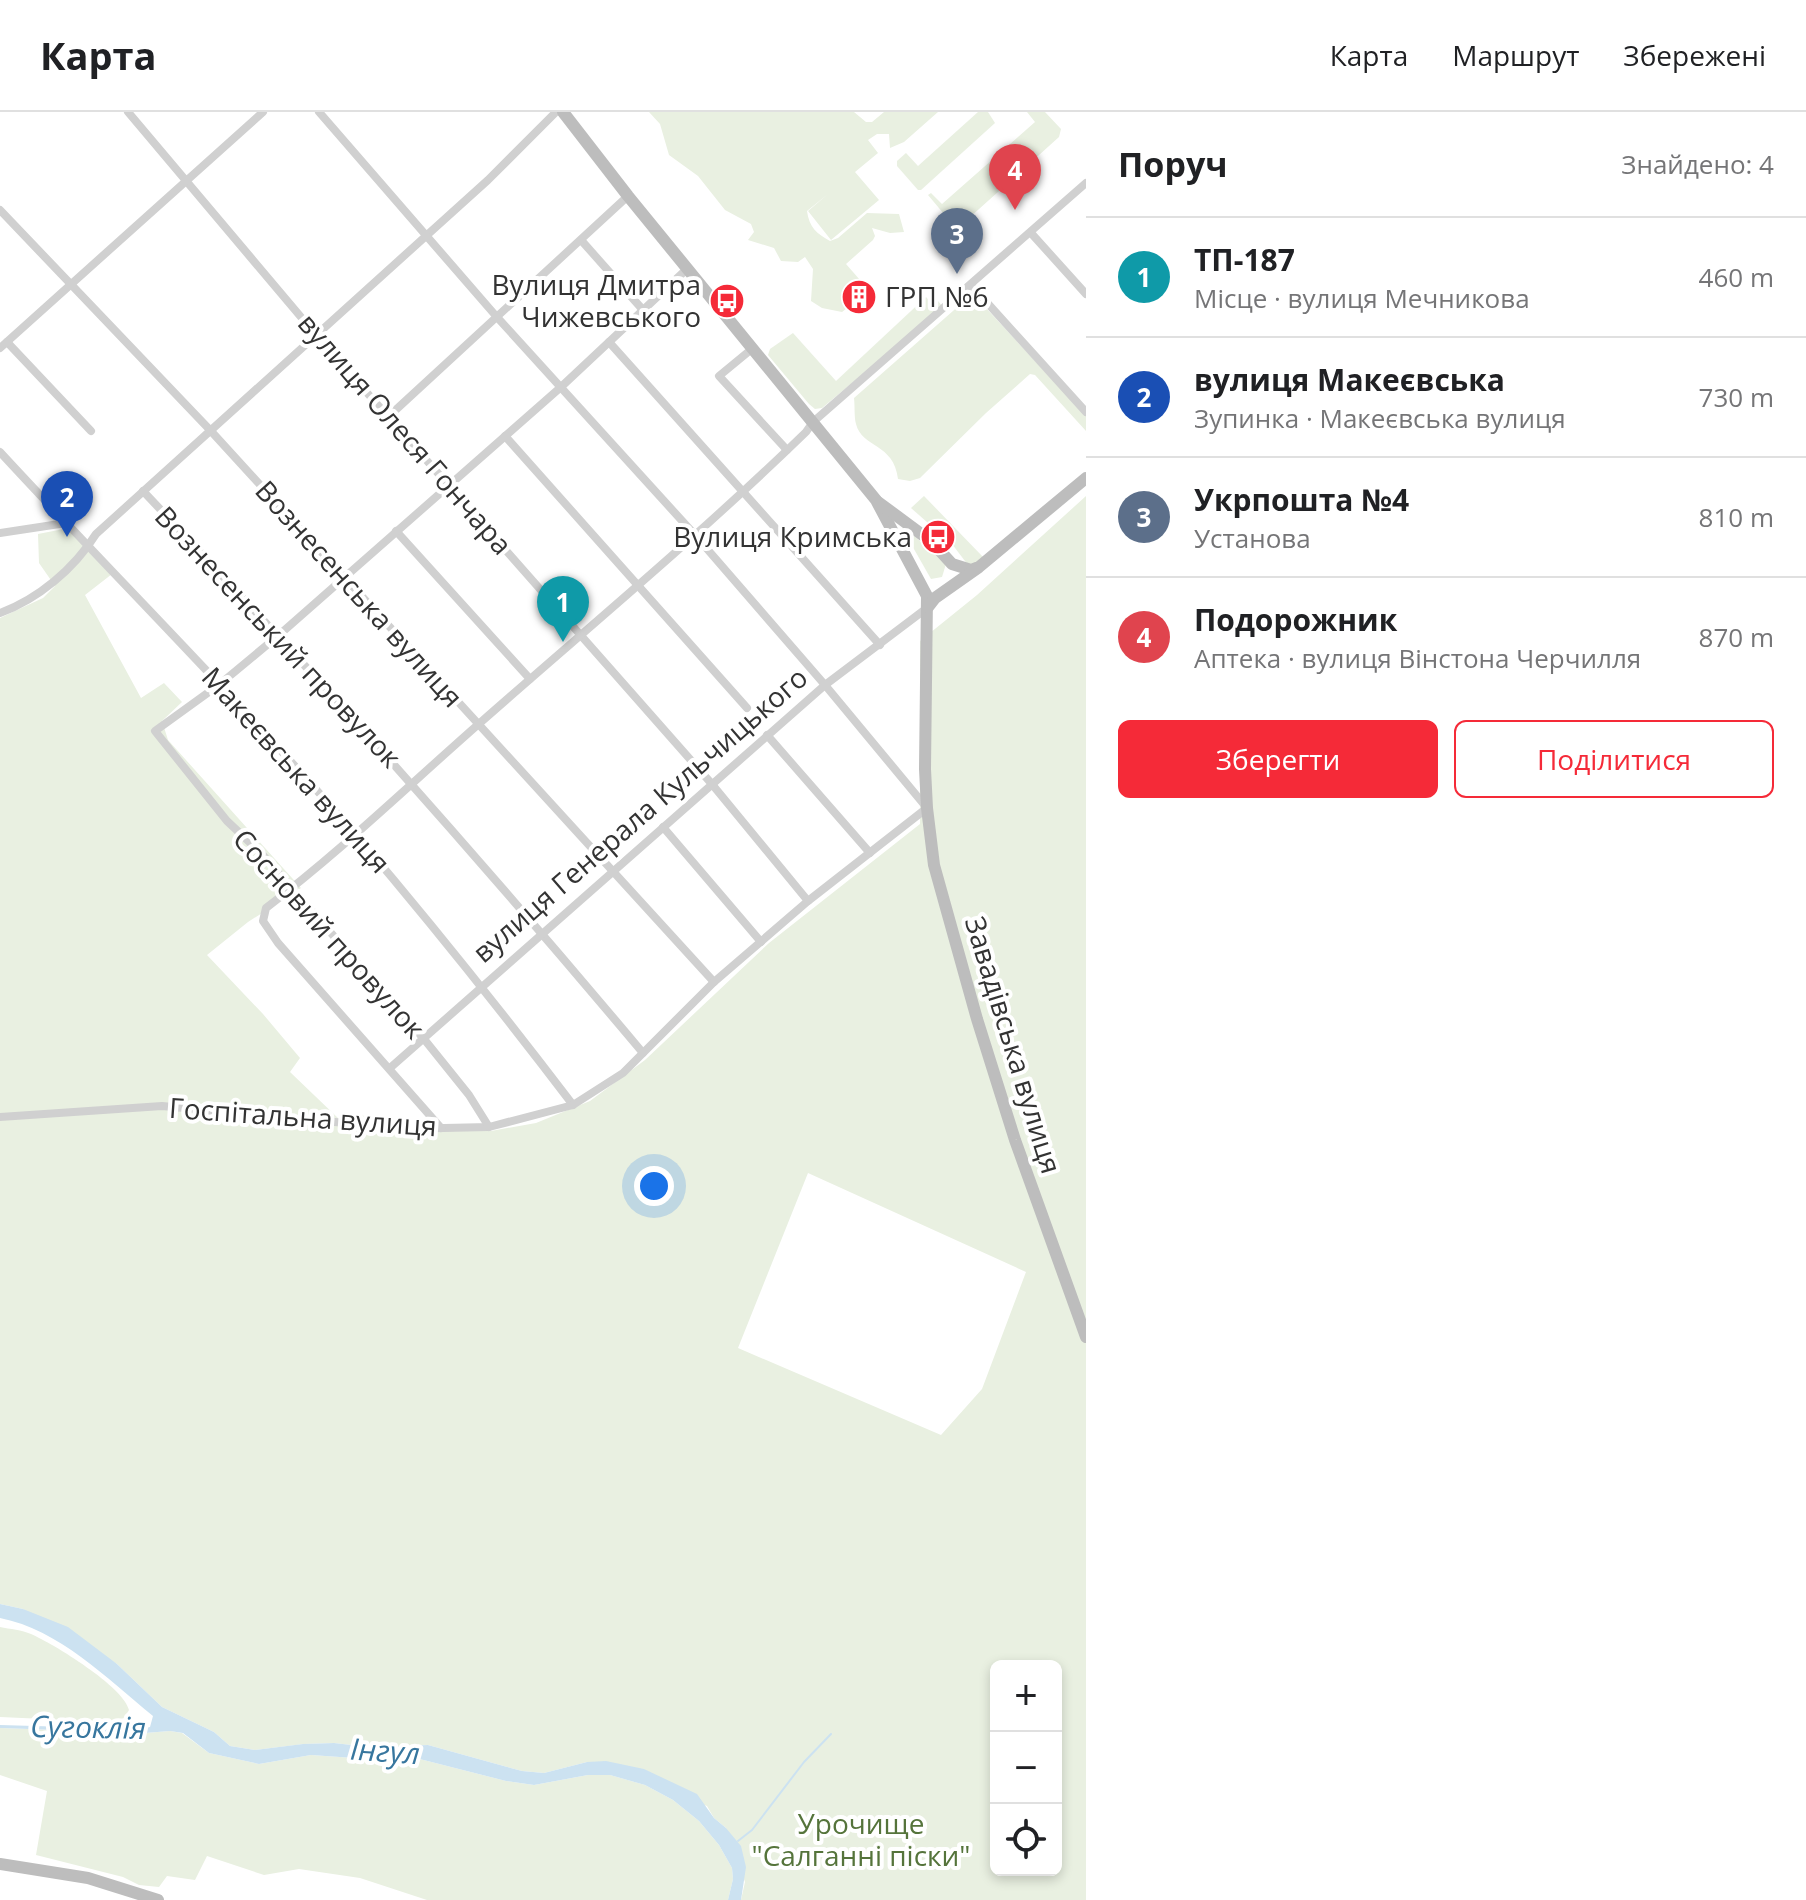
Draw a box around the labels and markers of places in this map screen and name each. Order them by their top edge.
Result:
pin: 4 [989,144,1041,210]
pin: 3 [931,208,983,274]
place label: Вулиця Дмитра Чижевського [491,265,701,335]
place label: ГРП №6 [885,277,989,315]
building icon: ГРП №6 [840,278,878,316]
bus stop icon: Вулиця Дмитра Чижевського [708,282,746,320]
pin: 2 [41,471,93,537]
place label: Вулиця Кримська [673,517,912,555]
bus stop icon: Вулиця Кримська [919,518,957,556]
pin: 1 [537,576,589,642]

